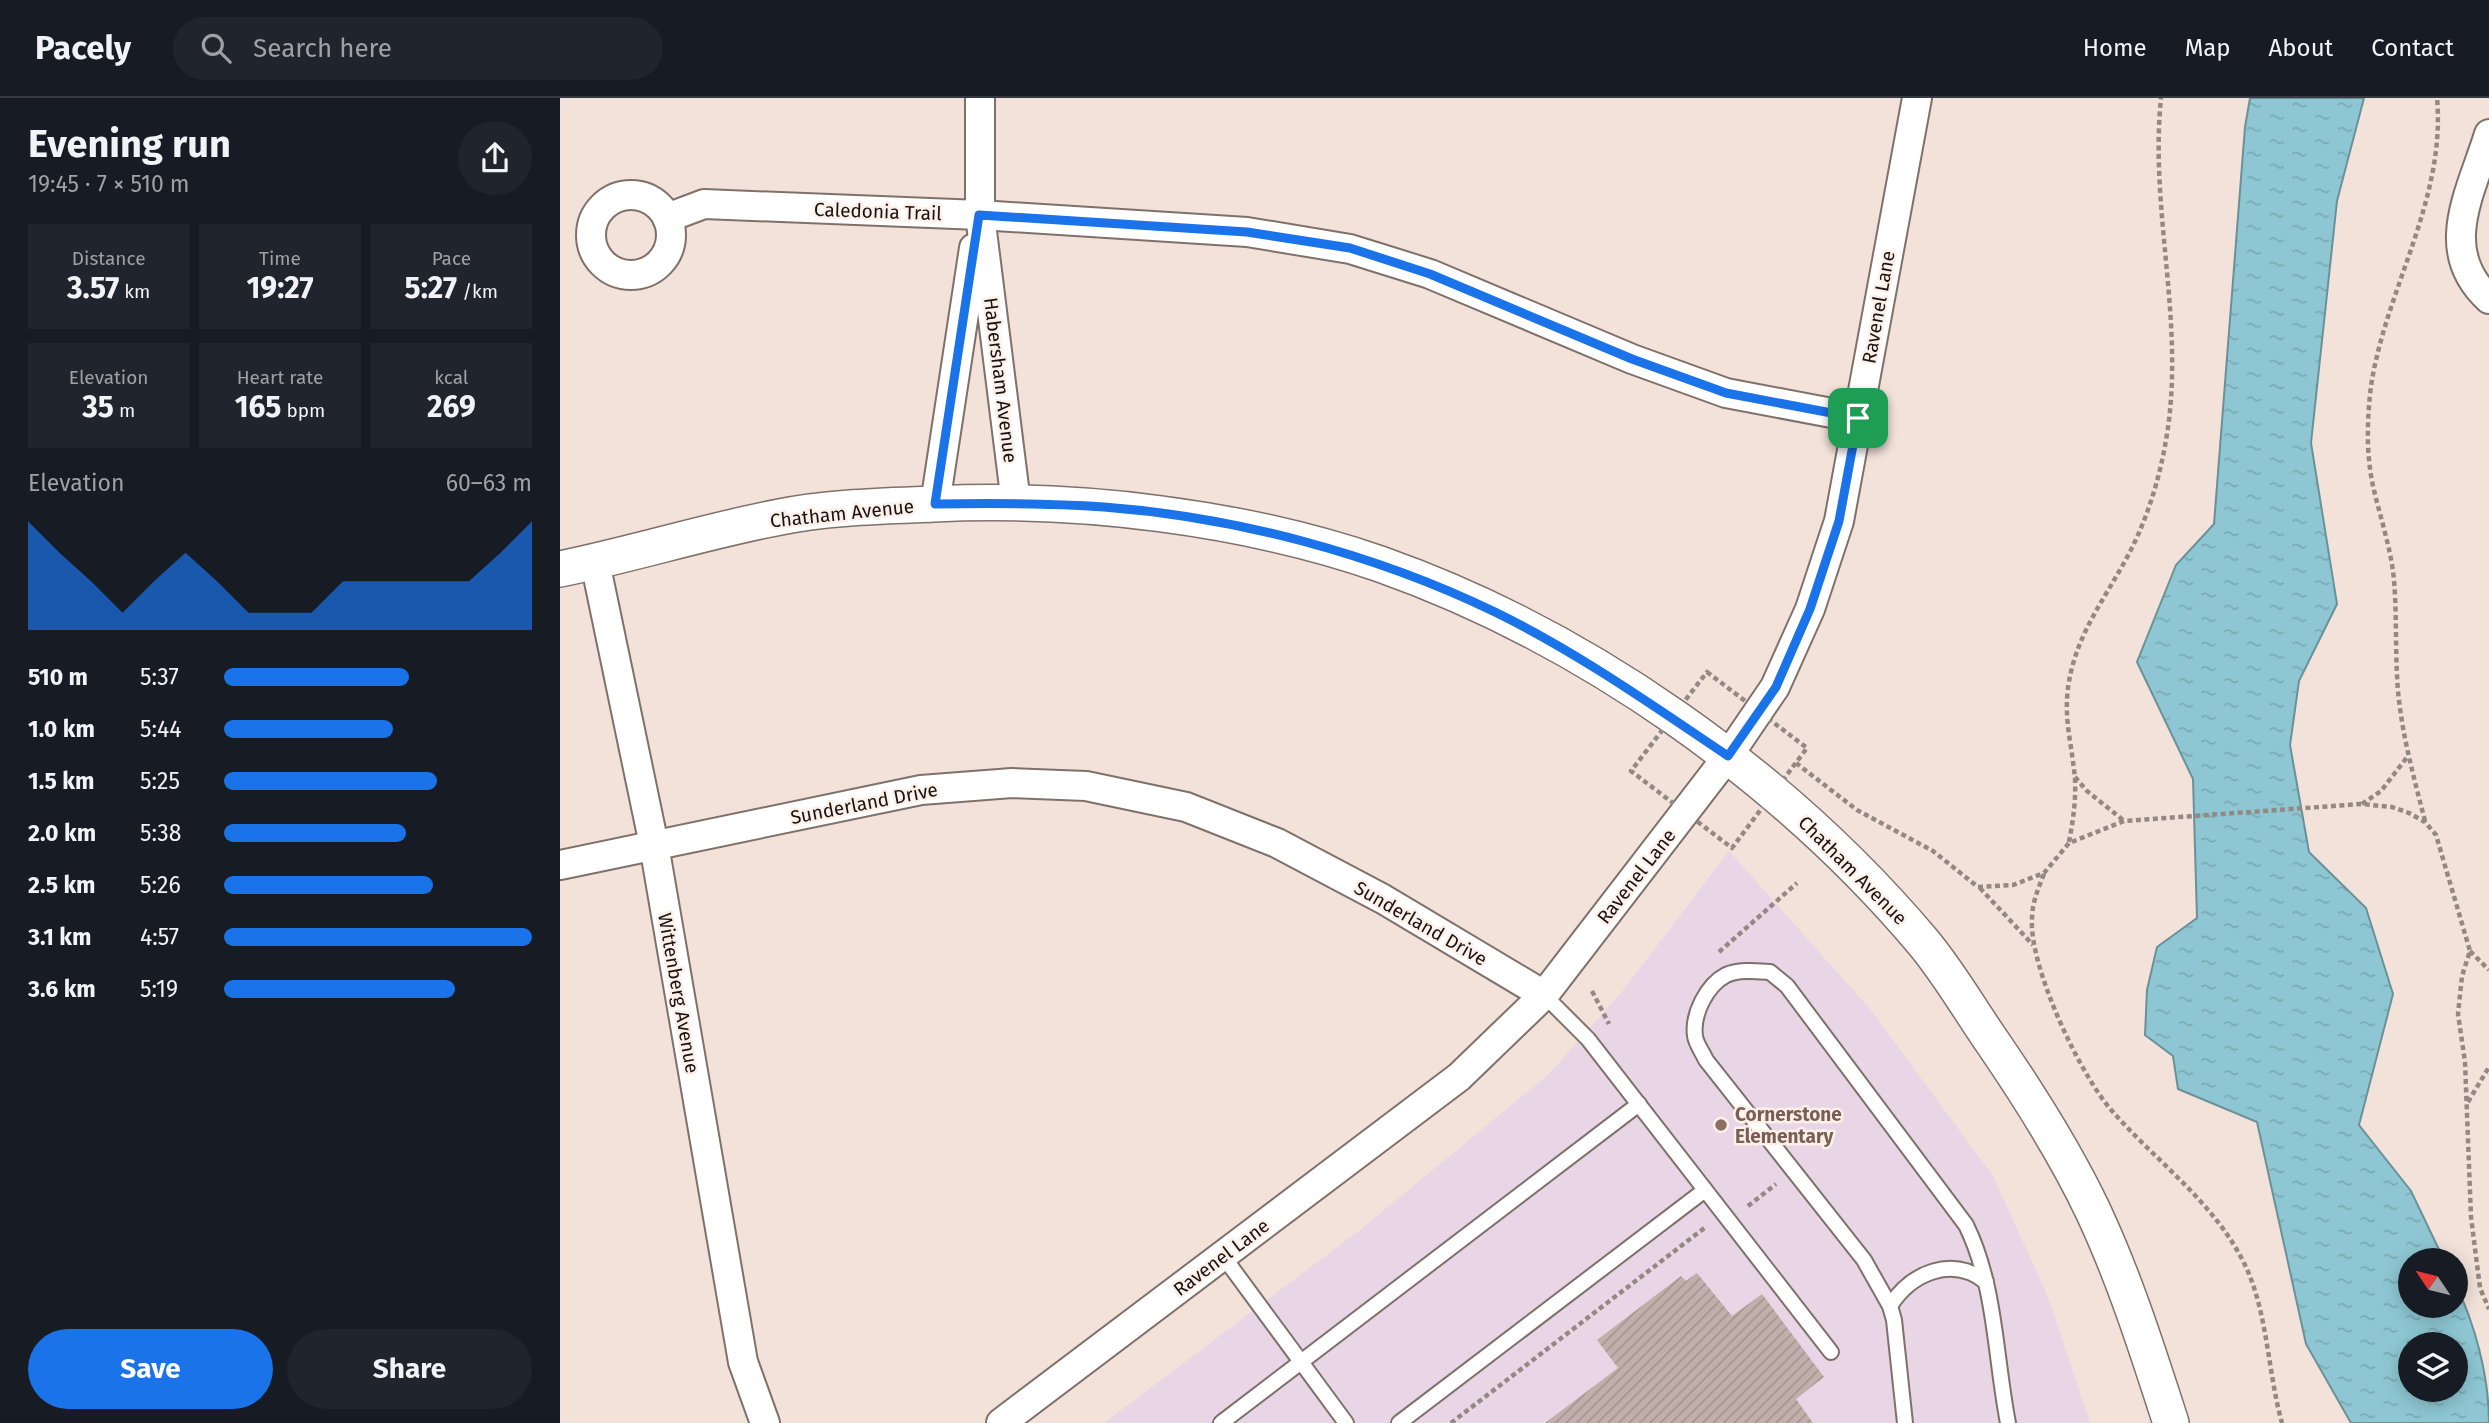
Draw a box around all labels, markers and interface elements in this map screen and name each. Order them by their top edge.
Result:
search box [173,17,663,80]
text: Pacely [35,28,131,68]
icon: search [197,29,235,67]
text: Search here [253,33,392,64]
text: Home [2083,34,2147,62]
text: Map [2185,34,2231,62]
text: About [2269,34,2333,62]
text: Contact [2371,34,2454,62]
text: Evening run [28,121,231,167]
button: share [458,121,532,195]
text: 19:45 · 7 × 510 m [28,170,190,198]
street label: Caledonia Trail [814,198,943,225]
text: Distance [72,247,146,270]
text: Time [259,247,301,270]
text: Pace [432,247,471,270]
street label: Ravenel Lane [1857,249,1900,365]
text: 3.57 [67,270,119,306]
text: 19:27 [246,270,314,306]
text: 5:27 [405,270,457,306]
text: km [119,280,150,303]
text: /km [457,280,498,303]
street label: Habersham Avenue [979,296,1022,464]
text: Elevation [69,366,148,389]
text: Heart rate [237,366,323,389]
text: kcal [434,366,468,389]
pin [1828,388,1888,448]
text: 35 [82,389,114,425]
text: 165 [235,389,281,425]
text: 269 [427,389,476,425]
text: m [114,399,135,422]
text: bpm [281,399,325,422]
icon: arrive [1839,399,1877,437]
text: Elevation [28,469,124,497]
text: 60–63 m [446,469,532,497]
street label: Chatham Avenue [769,495,915,532]
text: 510 m [28,663,88,691]
text: 5:37 [140,663,179,691]
text: 1.0 km [28,715,95,743]
text: 5:44 [140,715,181,743]
text: 1.5 km [28,767,94,795]
text: 5:25 [140,767,180,795]
street label: Sunderland Drive [789,778,940,829]
street label: Chatham Avenue [1793,811,1912,930]
text: 2.0 km [28,819,96,847]
text: 5:38 [140,819,181,847]
street label: Ravenel Lane [1592,824,1681,928]
text: 2.5 km [28,871,96,899]
text: 5:26 [140,871,181,899]
street label: Sunderland Drive [1350,876,1491,971]
street label: Wittenberg Avenue [653,911,704,1075]
text: 3.1 km [28,923,91,951]
text: 4:57 [140,923,179,951]
text: 3.6 km [28,975,96,1003]
text: 5:19 [140,975,178,1003]
place label: Cornerstone Elementary [1735,1103,1842,1148]
marker: Cornerstone Elementary [1713,1117,1729,1133]
street label: Ravenel Lane [1169,1214,1274,1301]
north arrow [2398,1248,2468,1318]
map controls [2398,1248,2468,1402]
button: Save [28,1329,273,1409]
button: Share [287,1329,532,1409]
button: layers [2398,1332,2468,1402]

